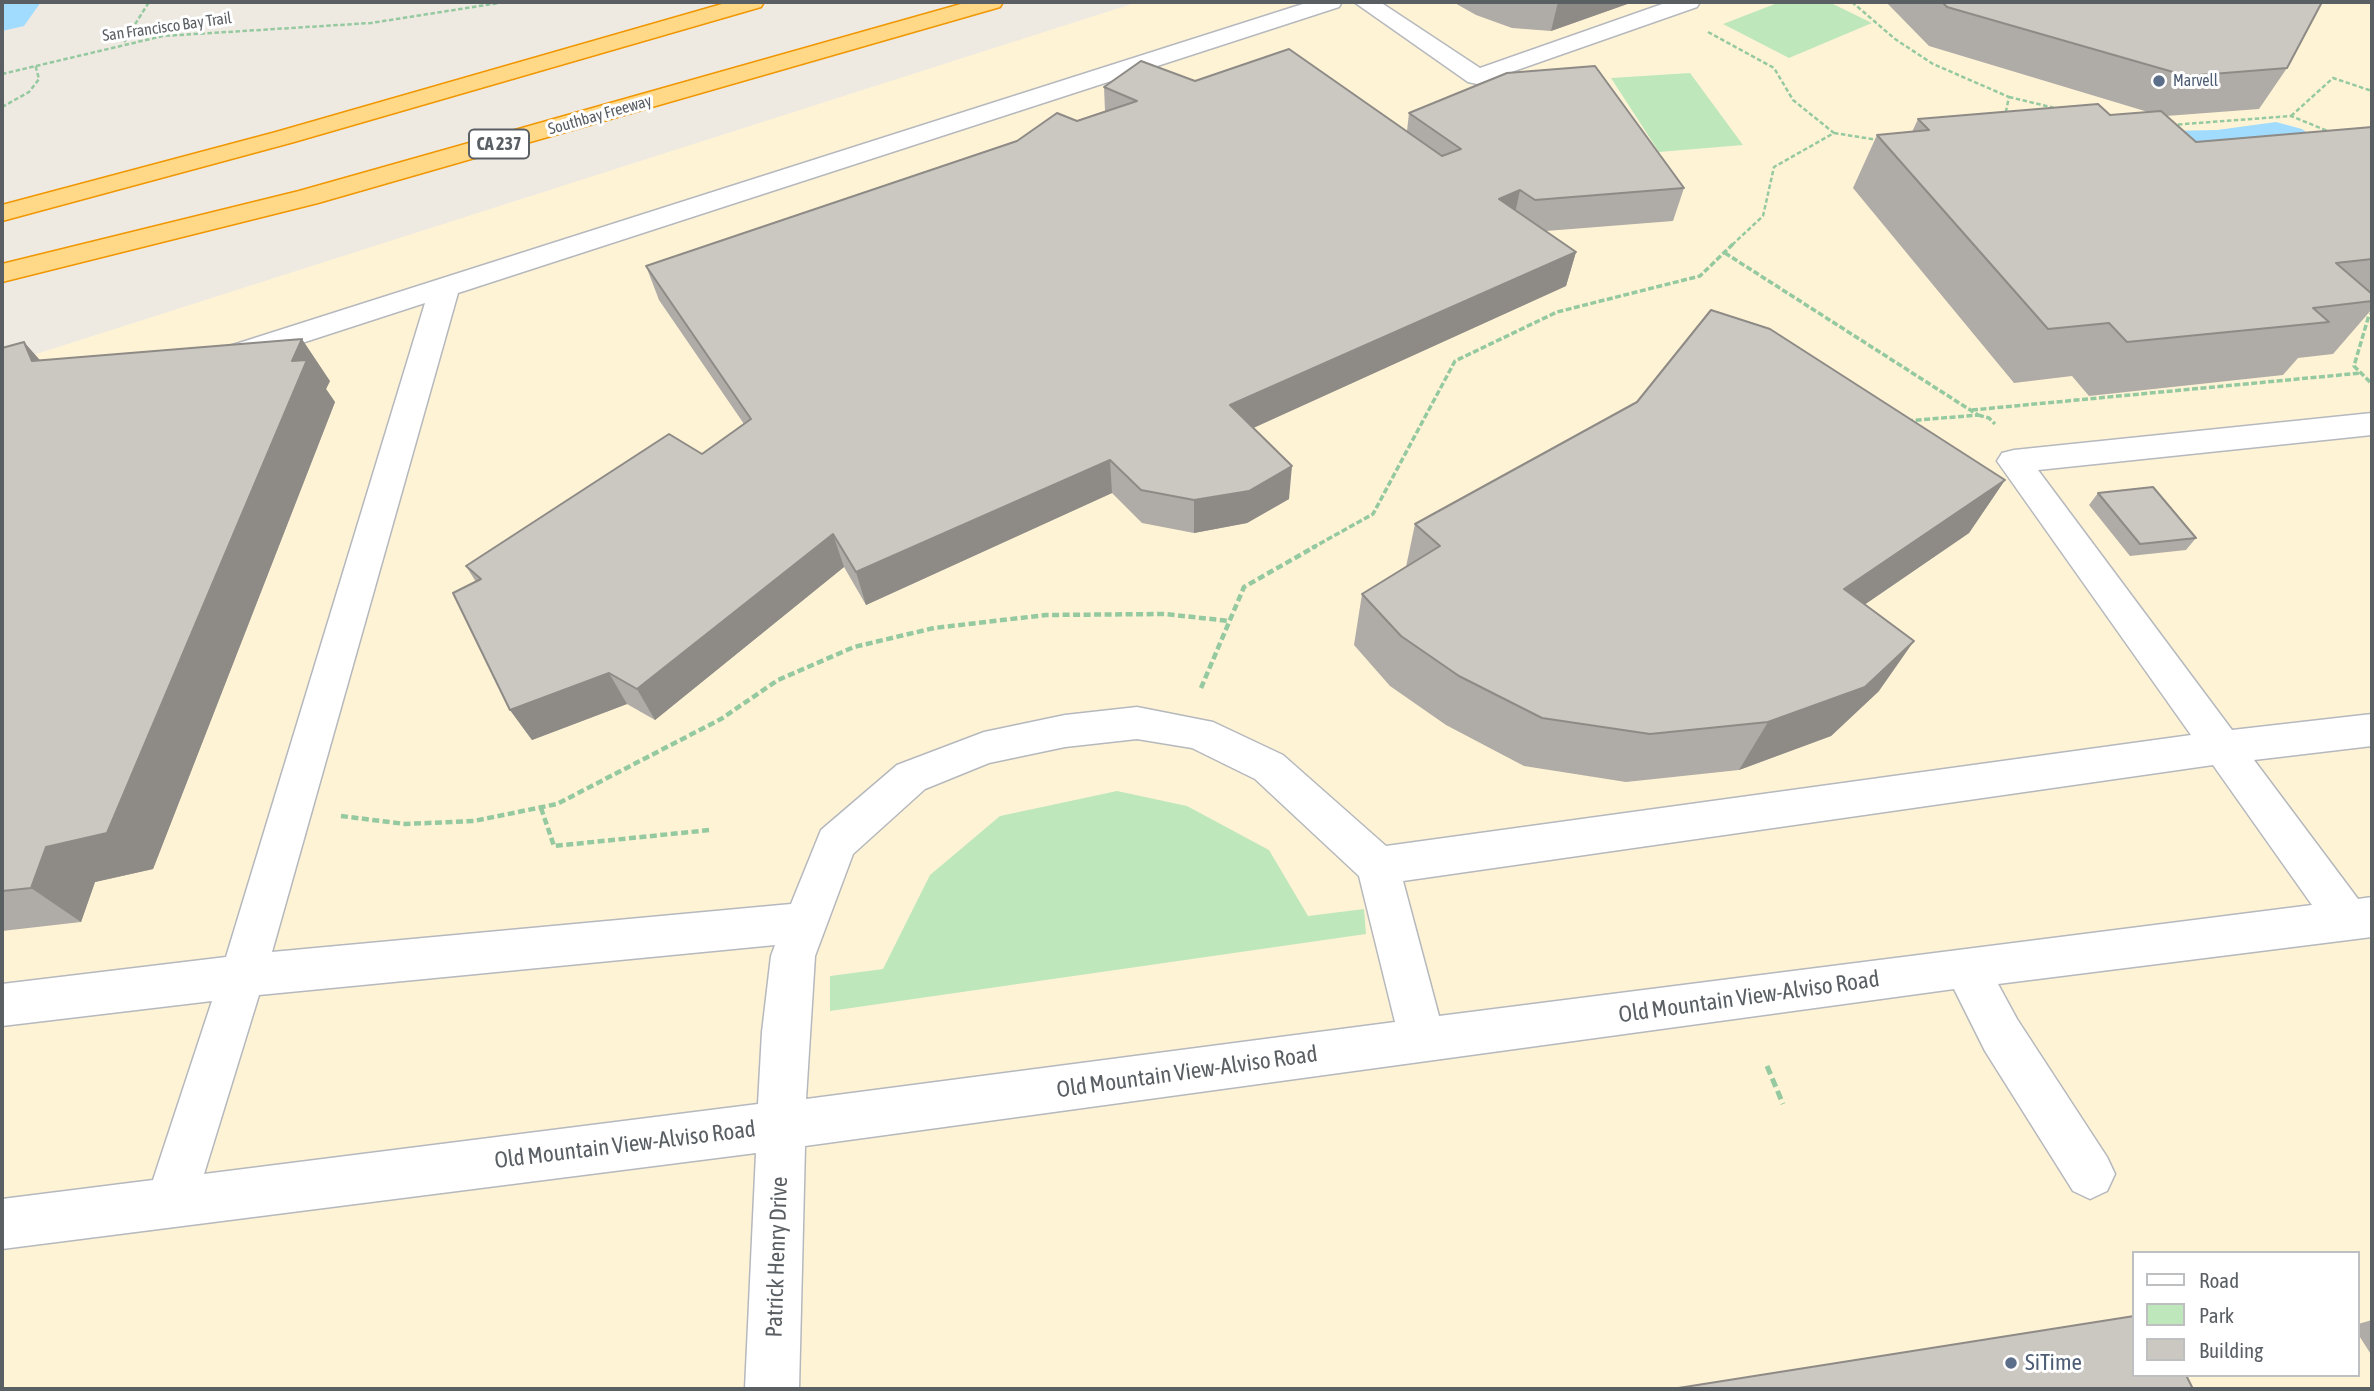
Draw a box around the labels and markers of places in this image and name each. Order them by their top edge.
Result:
place label: Marvell [2173,71,2218,91]
marker: Marvell [2151,73,2167,89]
place label: SiTime [2025,1349,2082,1377]
marker: SiTime [2003,1355,2019,1371]

